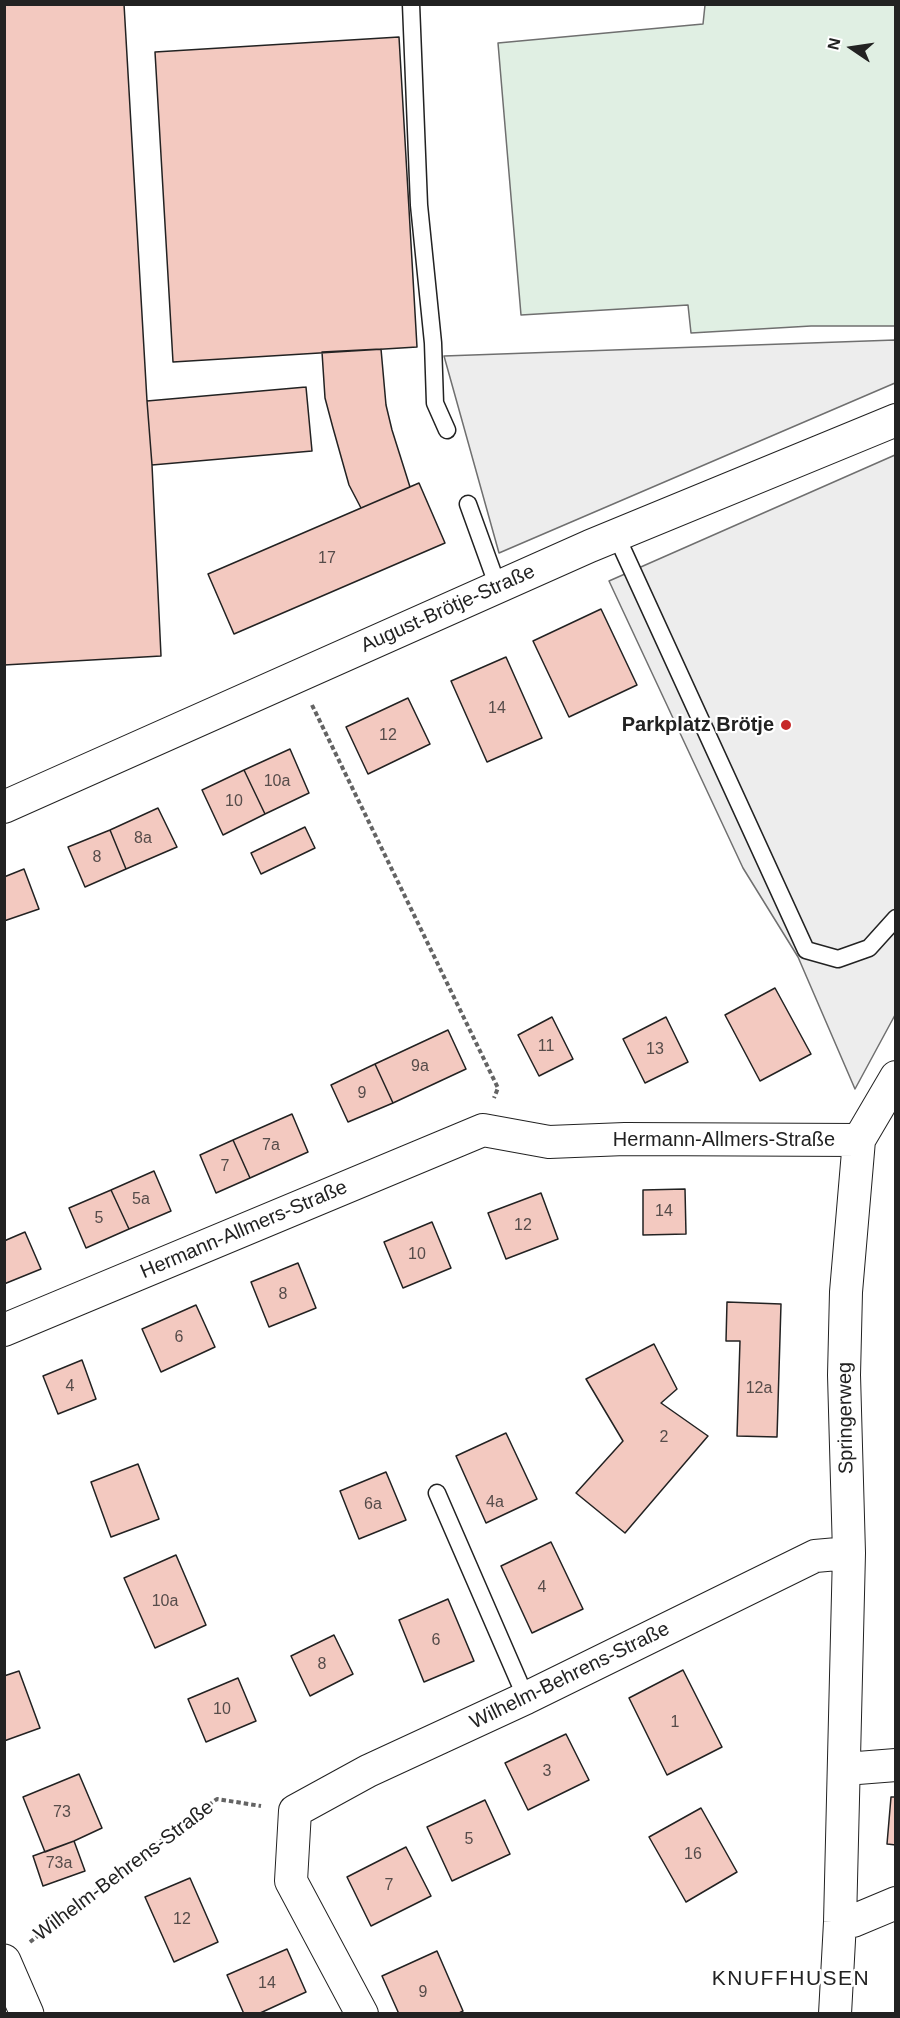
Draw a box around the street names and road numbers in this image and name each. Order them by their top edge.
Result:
street label: August-Brötje-Straße [357,560,539,658]
street label: Hermann-Allmers-Straße [613,1128,835,1152]
street label: Hermann-Allmers-Straße [137,1176,351,1284]
street label: Springerweg [833,1362,859,1474]
street label: Wilhelm-Behrens-Straße [466,1617,674,1735]
street label: Wilhelm-Behrens-Straße [29,1796,219,1946]

